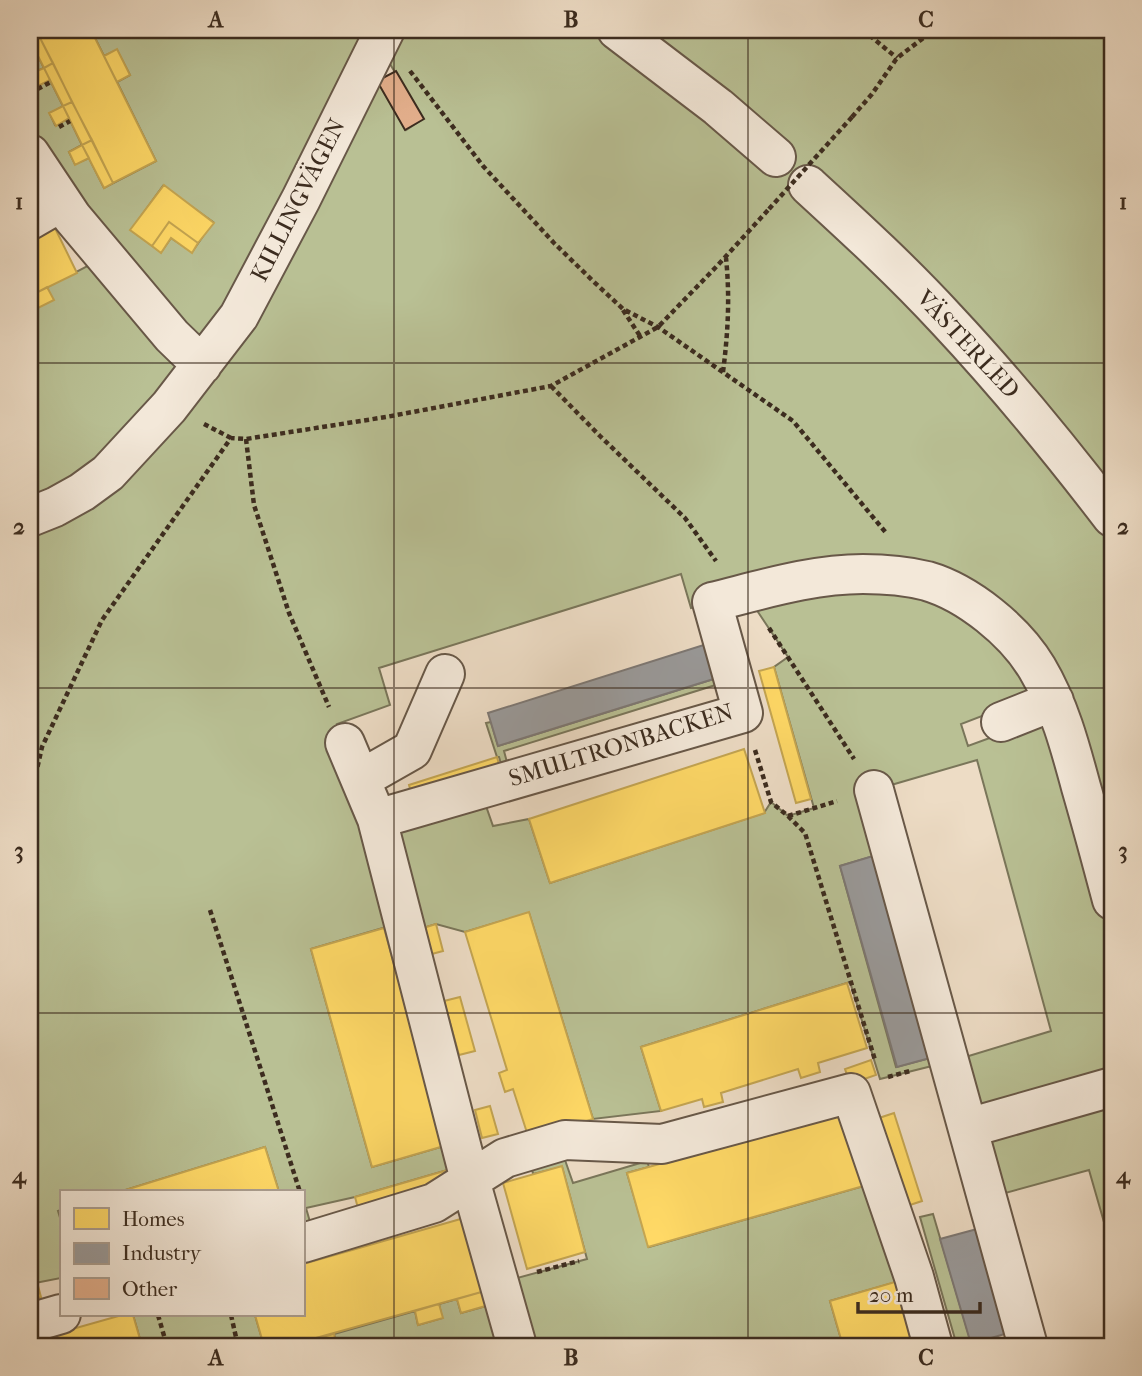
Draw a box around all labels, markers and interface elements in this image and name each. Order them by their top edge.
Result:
text: A [207,6,225,33]
text: B [564,6,579,33]
text: C [918,6,934,33]
street label: KILLINGVÄGEN [244,113,351,286]
text: 1 [15,188,23,215]
text: 1 [1119,188,1127,215]
street label: VÄSTERLED [910,283,1026,404]
text: 2 [13,513,25,540]
text: 2 [1117,513,1129,540]
street label: SMULTRONBACKEN [505,698,737,792]
text: 3 [14,837,24,864]
text: 3 [1118,837,1128,864]
text: 4 [11,1162,27,1189]
text: 4 [1115,1162,1131,1189]
legend [60,1190,304,1316]
text: Homes [122,1207,185,1231]
text: Industry [122,1241,202,1265]
scale bar [858,1271,981,1315]
text: Other [122,1277,177,1301]
text: 20 m [869,1283,914,1307]
text: A [207,1344,225,1371]
text: B [564,1344,579,1371]
text: C [918,1344,934,1371]

